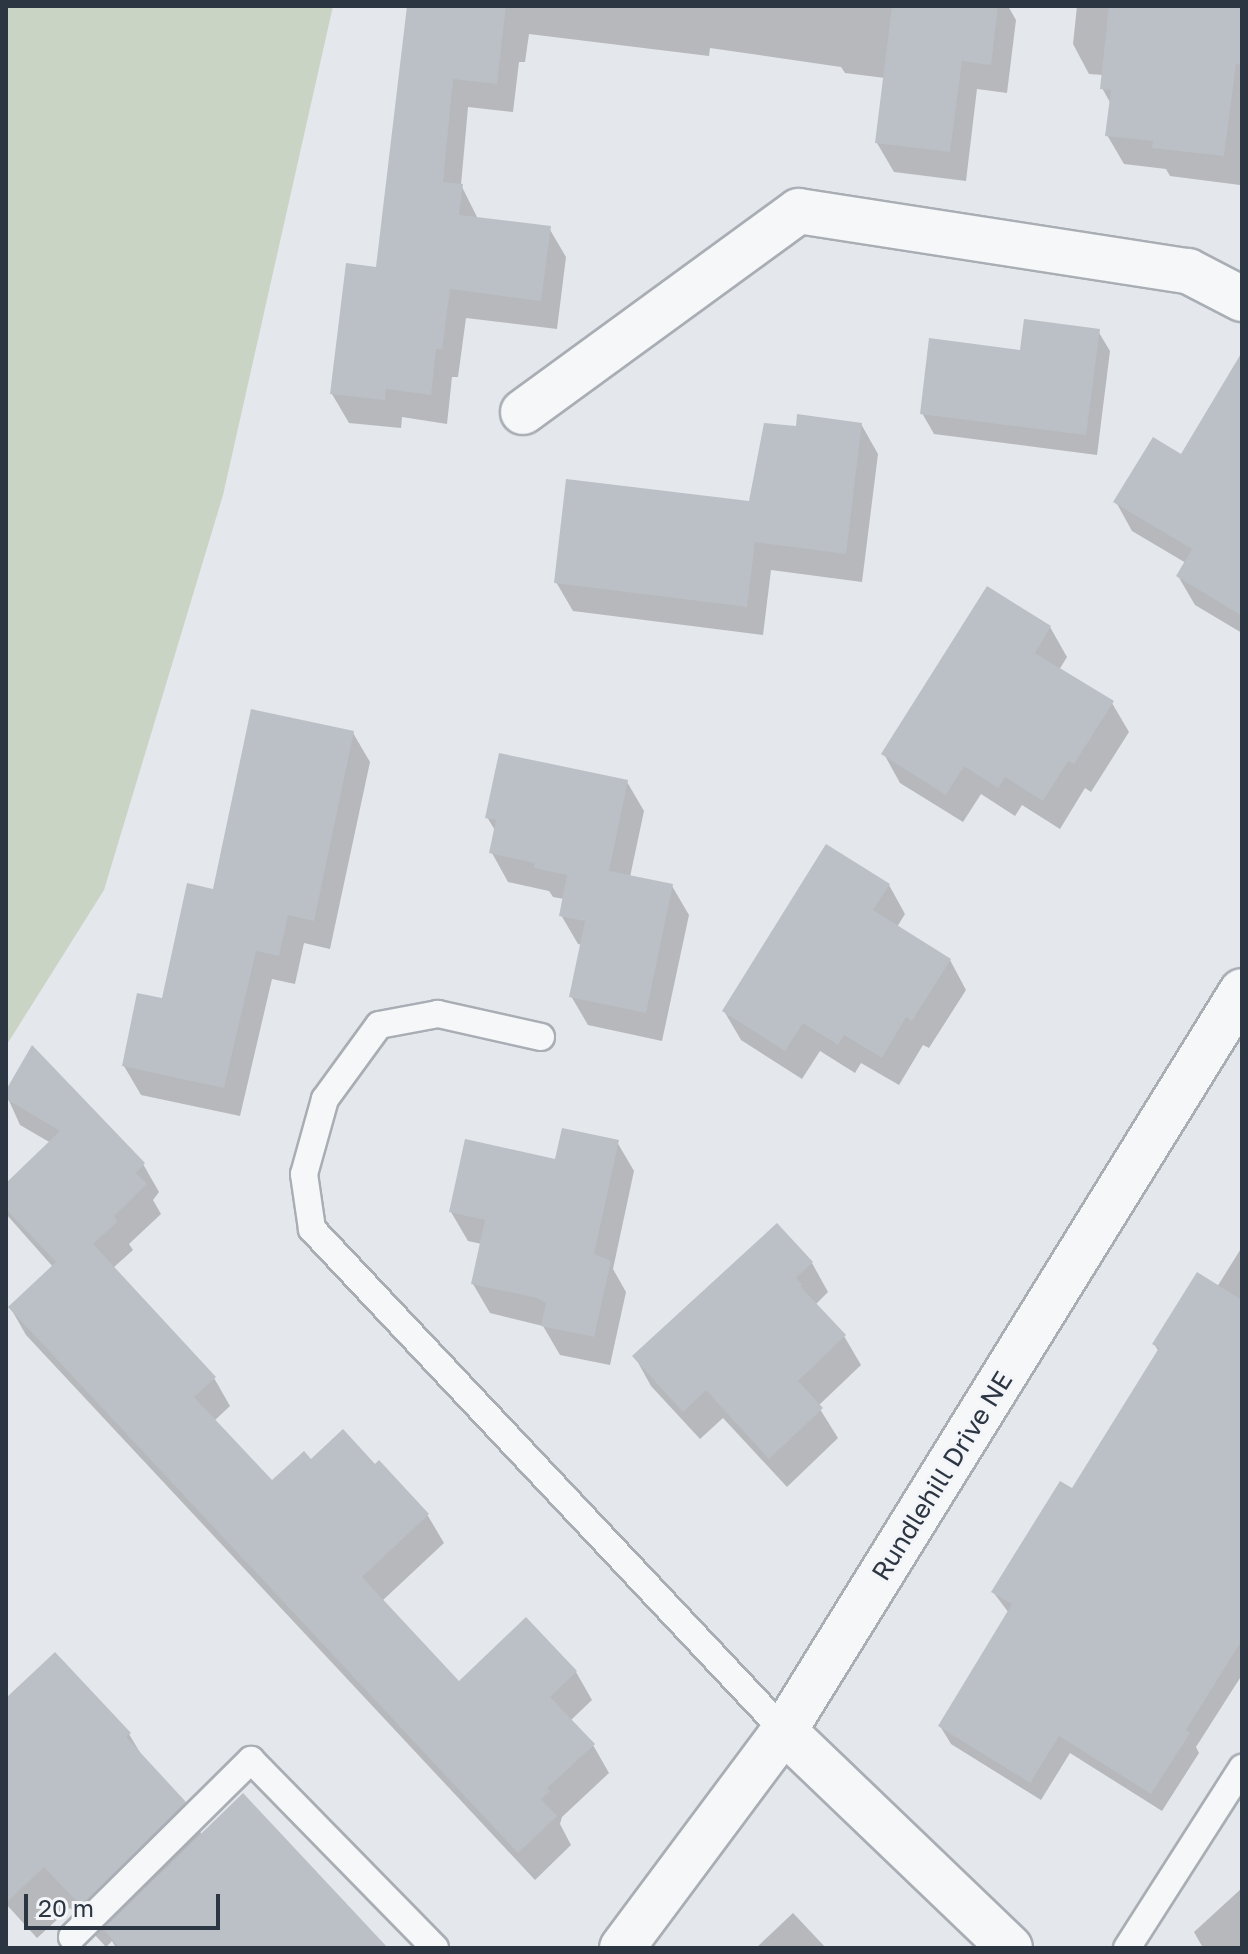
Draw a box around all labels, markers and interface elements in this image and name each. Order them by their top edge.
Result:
street label: Rundlehill Drive NE [865,1366,1019,1586]
scale bar [28,1878,224,1928]
text: 20 m [38,1893,94,1922]

